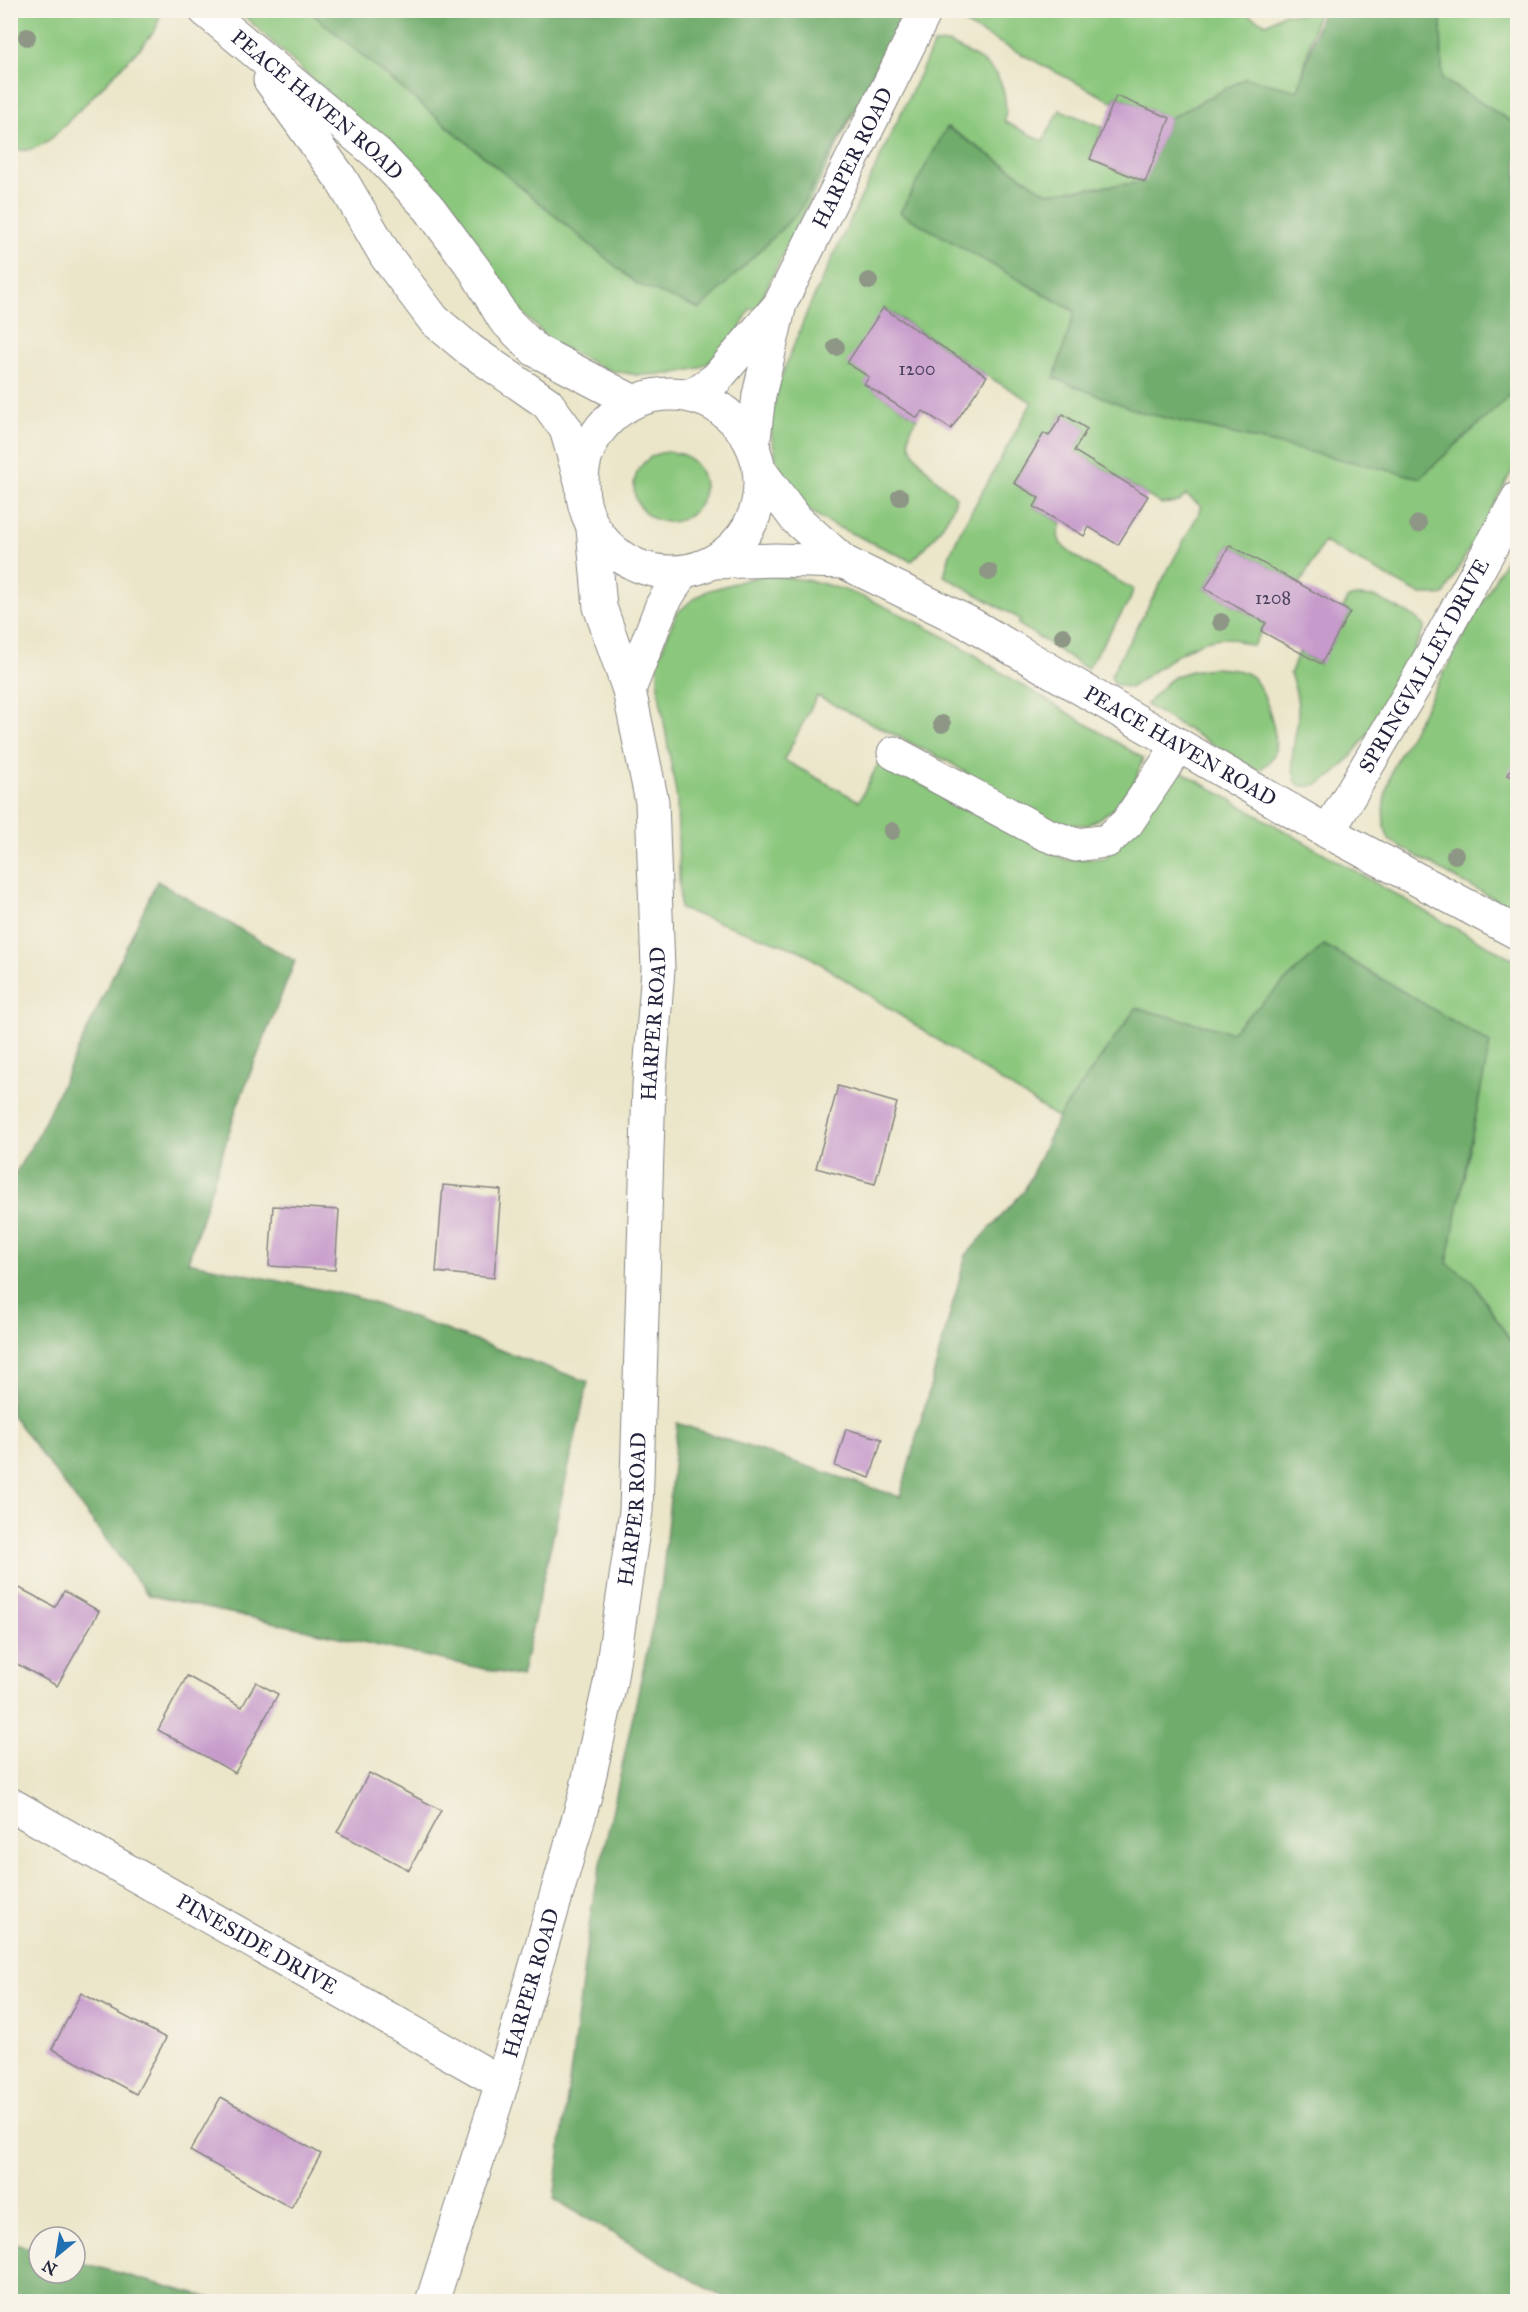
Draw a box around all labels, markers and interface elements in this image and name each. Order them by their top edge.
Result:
street label: PEACE HAVEN ROAD [226,24,409,185]
street label: HARPER ROAD [807,83,899,233]
house number: 1200 [899,358,935,380]
street label: SPRINGVALLEY DRIVE [1353,554,1495,777]
house number: 1208 [1255,587,1291,609]
street label: PEACE HAVEN ROAD [1079,680,1281,812]
street label: HARPER ROAD [636,946,671,1101]
street label: HARPER ROAD [612,1432,651,1588]
street label: PINESIDE DRIVE [172,1888,342,2000]
street label: HARPER ROAD [497,1905,565,2061]
north arrow [27,2225,87,2285]
text: N [39,2256,60,2279]

